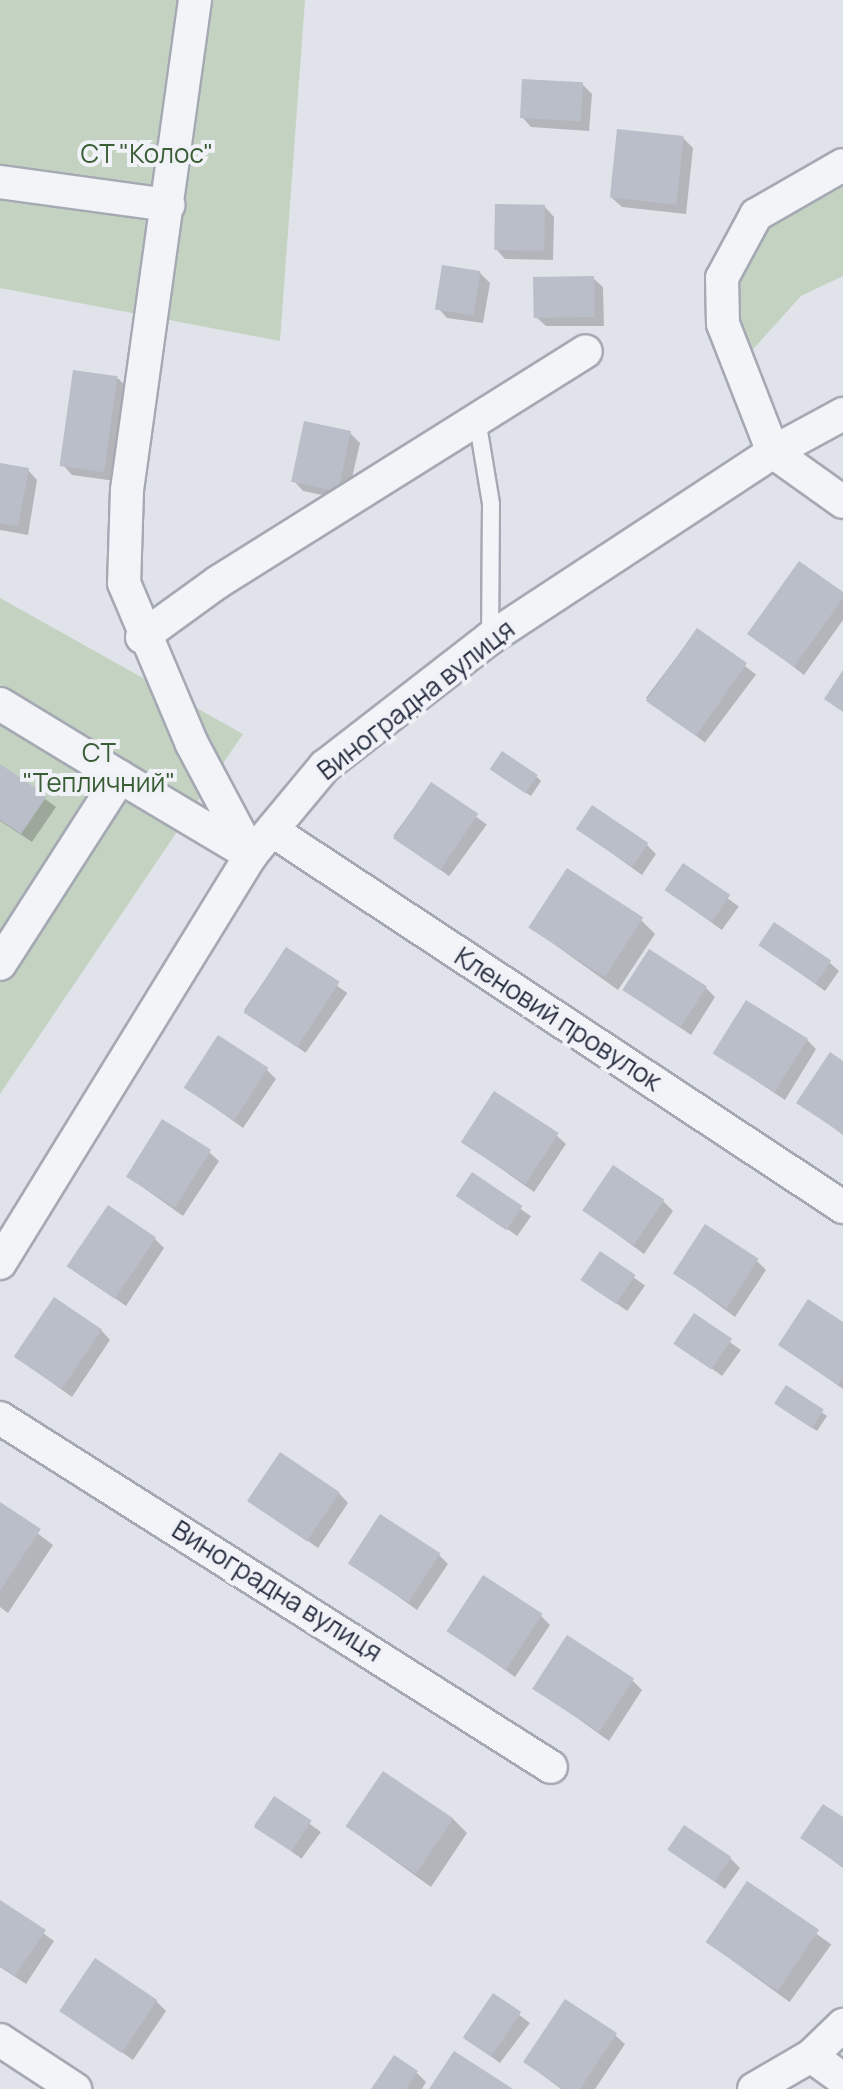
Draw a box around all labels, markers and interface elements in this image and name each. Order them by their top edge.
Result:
park label: СТ "Колос" [80,138,214,170]
street label: Виноградна вулиця [311,613,521,787]
park label: СТ "Тепличний" [23,737,175,798]
street label: Кленовий провулок [449,941,667,1097]
street label: Виноградна вулиця [166,1514,388,1668]

